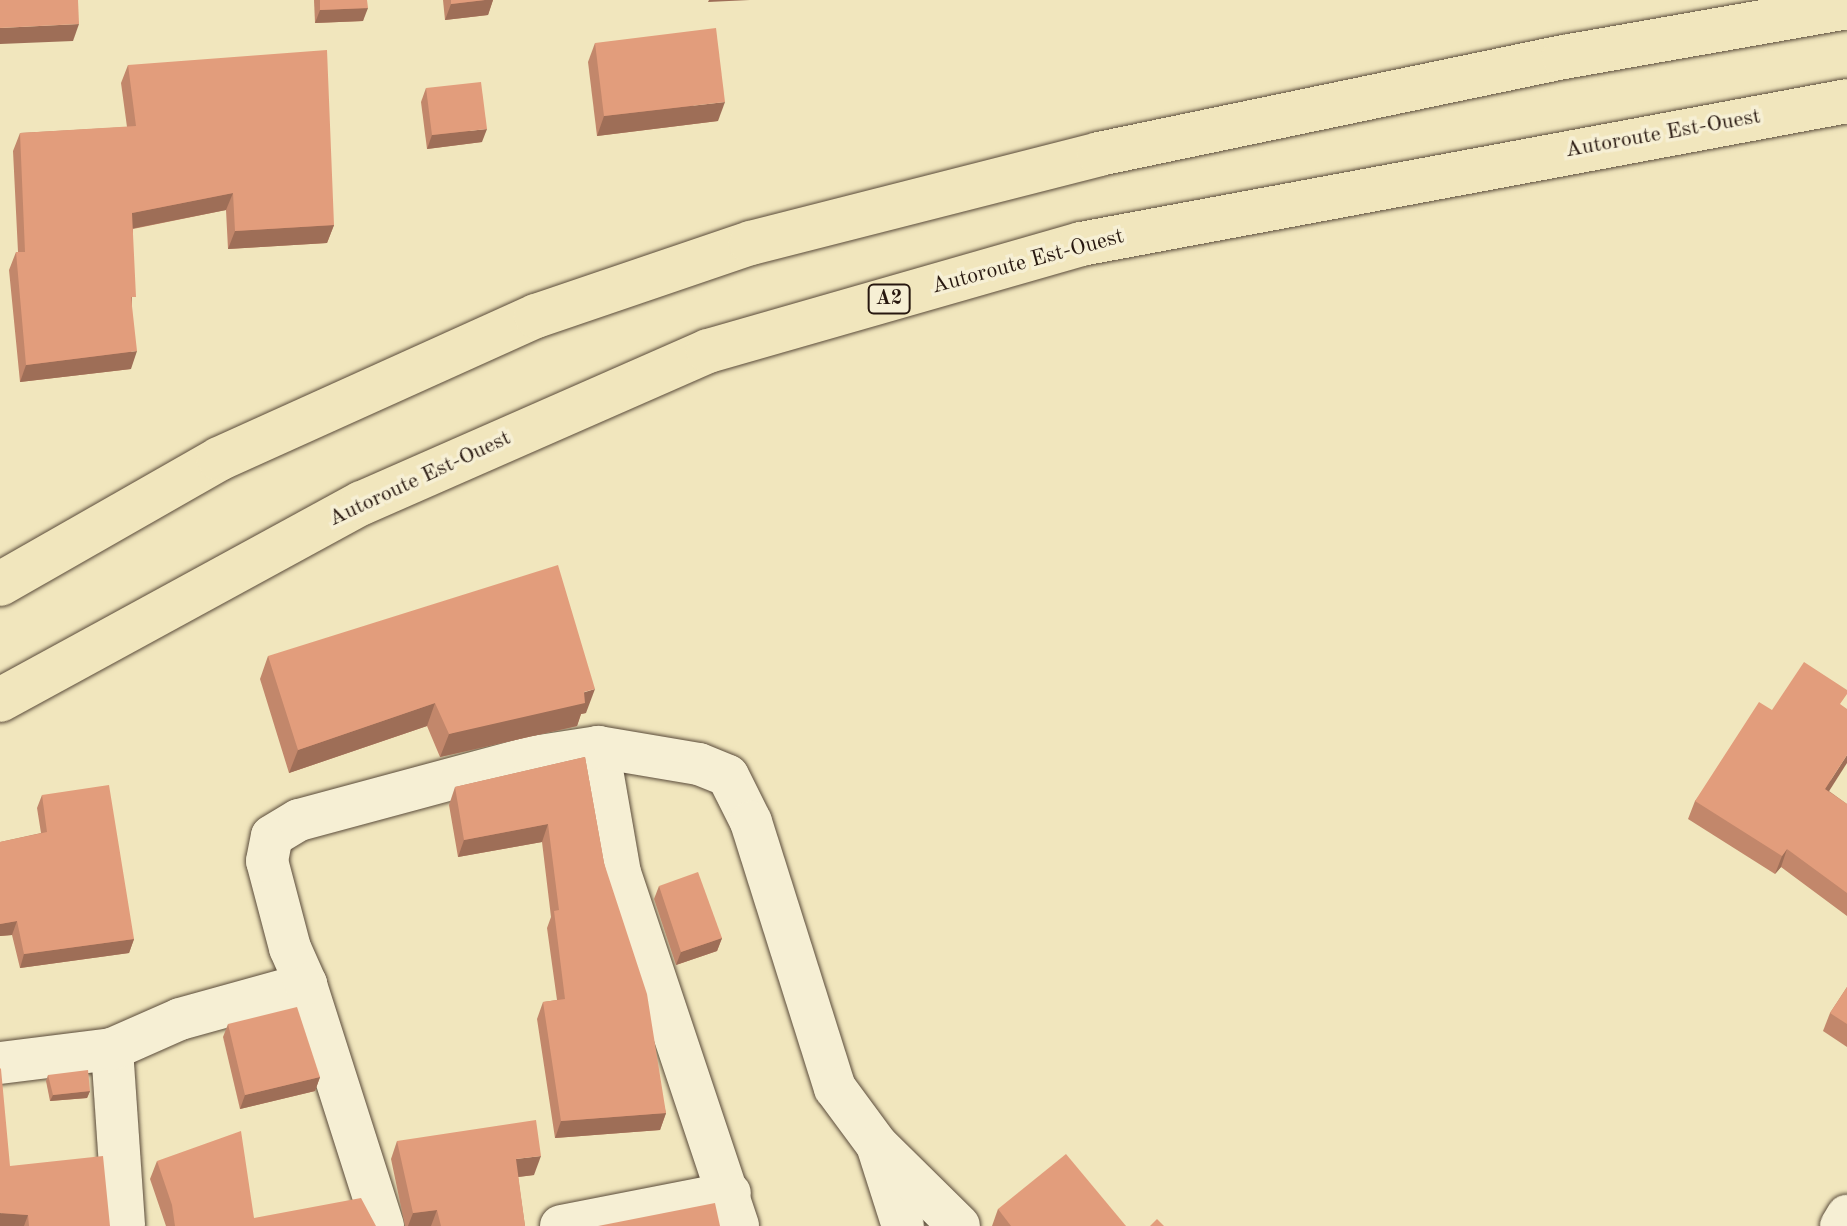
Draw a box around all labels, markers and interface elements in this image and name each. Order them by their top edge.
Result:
street label: Autoroute Est-Ouest [1563,104,1763,164]
street label: Autoroute Est-Ouest [929,224,1127,300]
road number: A2 [867,283,911,315]
street label: Autoroute Est-Ouest [325,425,515,533]

